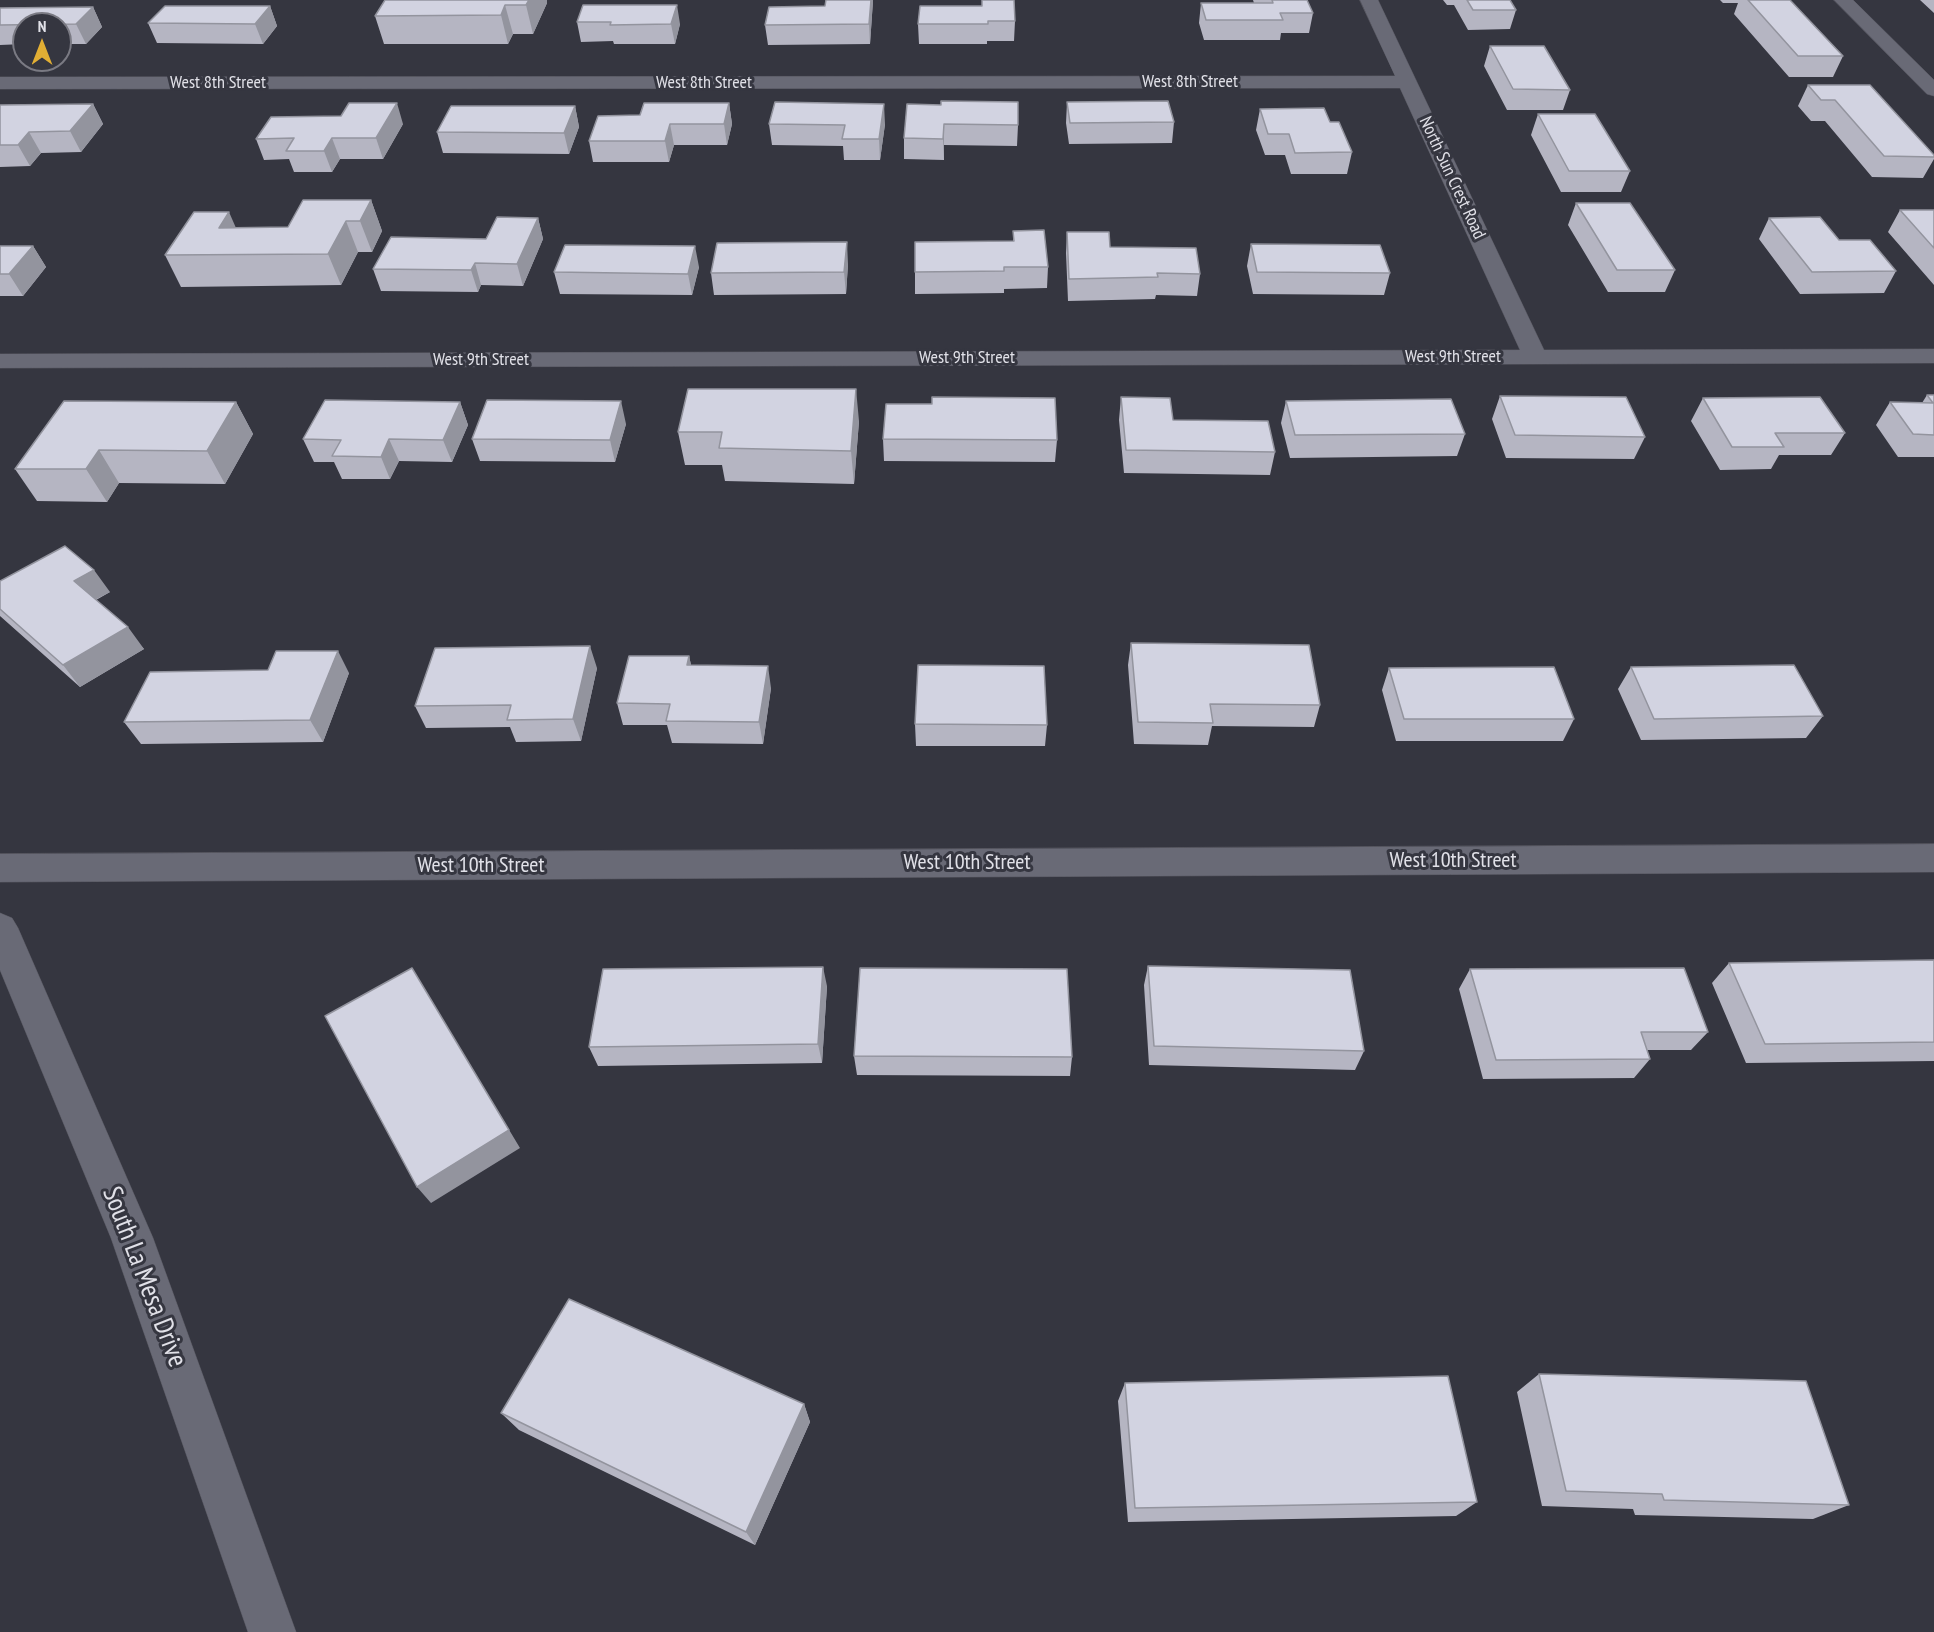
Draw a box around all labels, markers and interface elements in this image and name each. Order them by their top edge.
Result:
north arrow [12,12,72,72]
text: N [38,16,46,36]
street label: West 8th Street [1142,71,1238,93]
street label: West 8th Street [170,72,266,94]
street label: West 8th Street [656,72,752,94]
street label: North Sun Crest Road [1414,113,1490,243]
street label: West 9th Street [1405,346,1501,368]
street label: West 9th Street [919,347,1015,369]
street label: West 9th Street [433,349,529,371]
street label: West 10th Street [1390,848,1516,874]
street label: West 10th Street [904,850,1030,876]
street label: West 10th Street [418,853,544,879]
street label: South La Mesa Drive [95,1182,193,1372]

